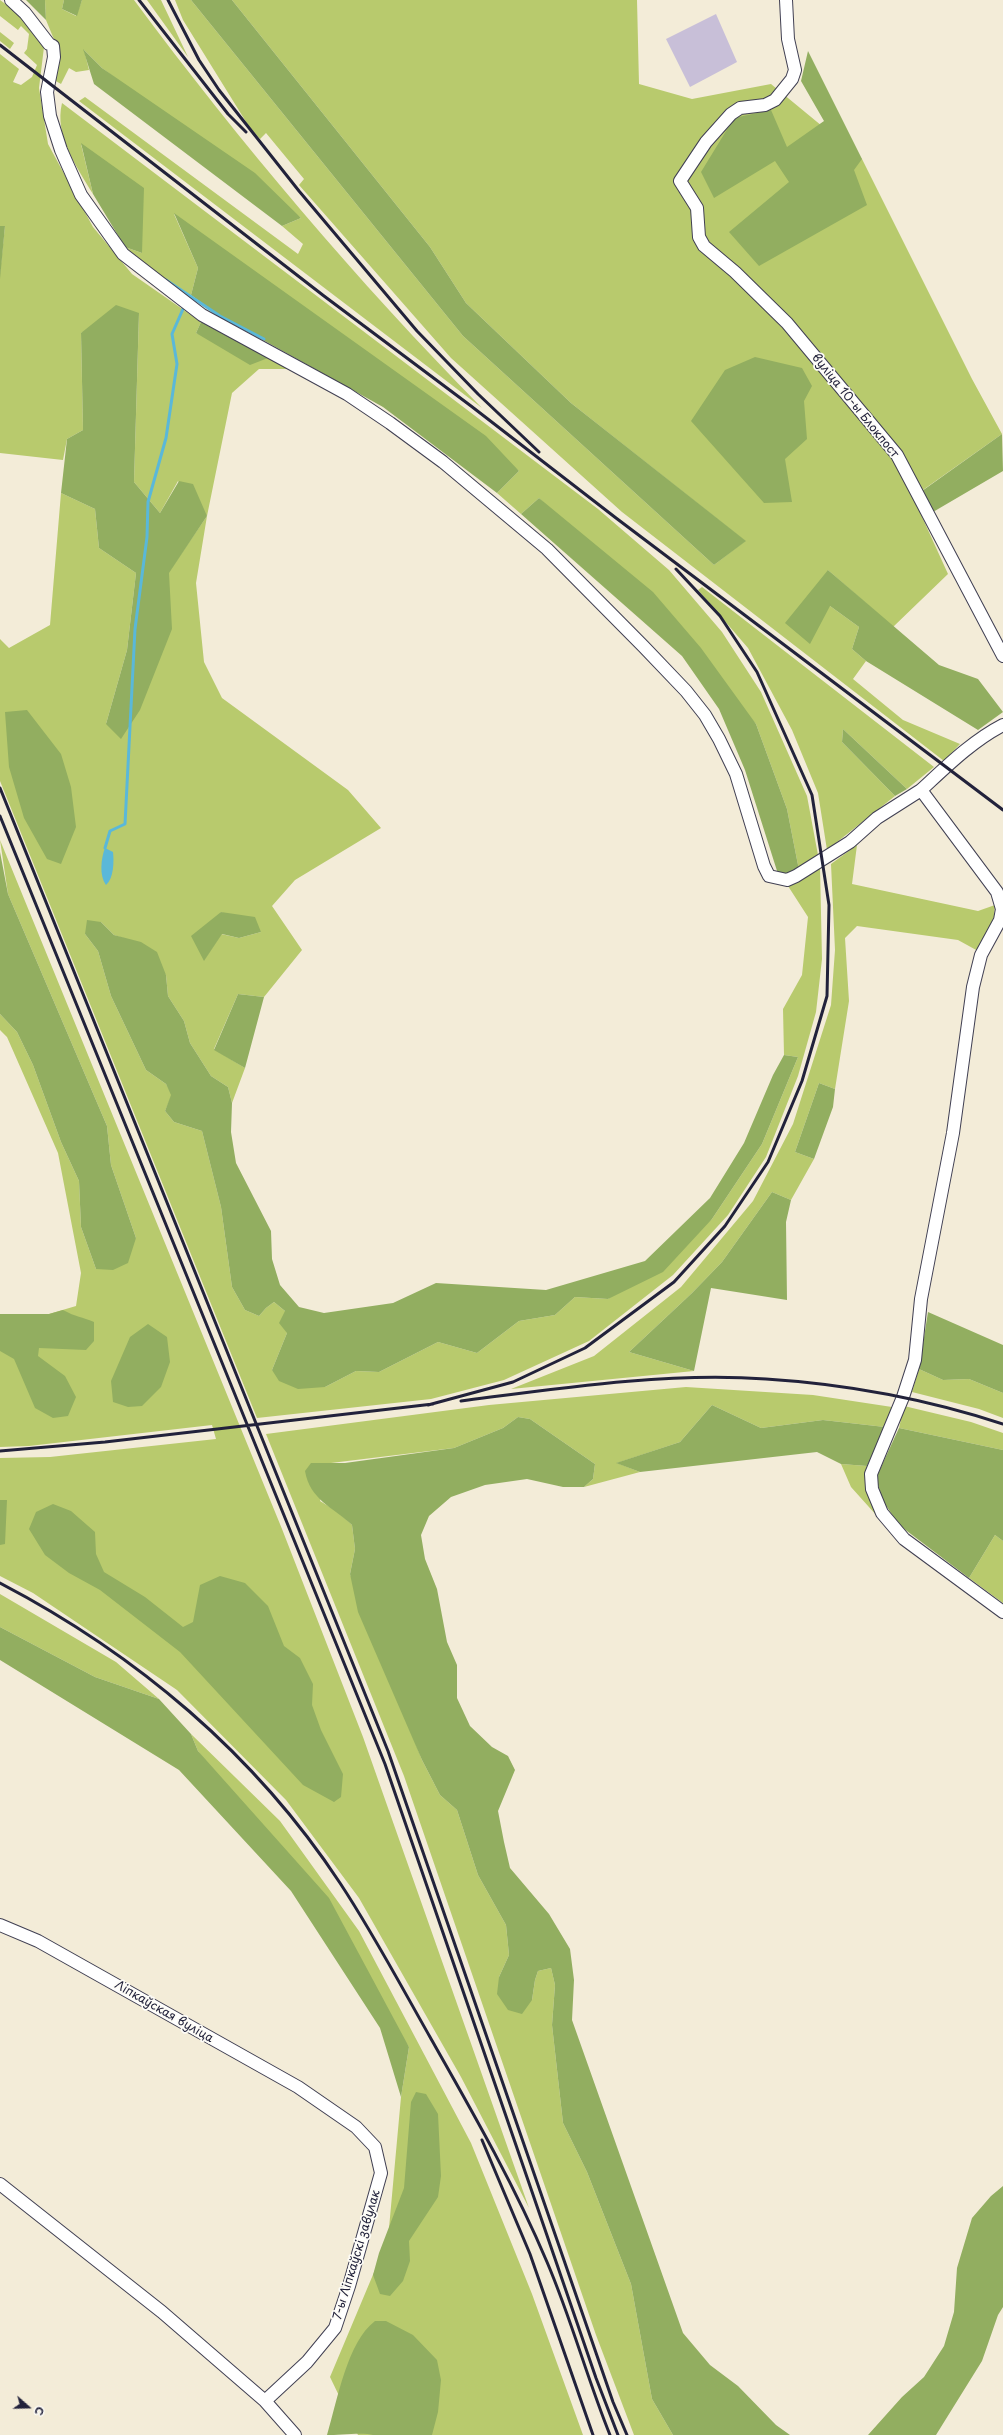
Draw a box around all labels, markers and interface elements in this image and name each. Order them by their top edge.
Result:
street label: вуліца 10-ы Блокпост [809,351,901,461]
street label: Ліпкаўская вуліца [112,1978,216,2046]
street label: 7-ы Ліпкаўскі завулак [330,2188,384,2322]
north arrow [8,2387,48,2427]
text: С [30,2404,49,2418]

